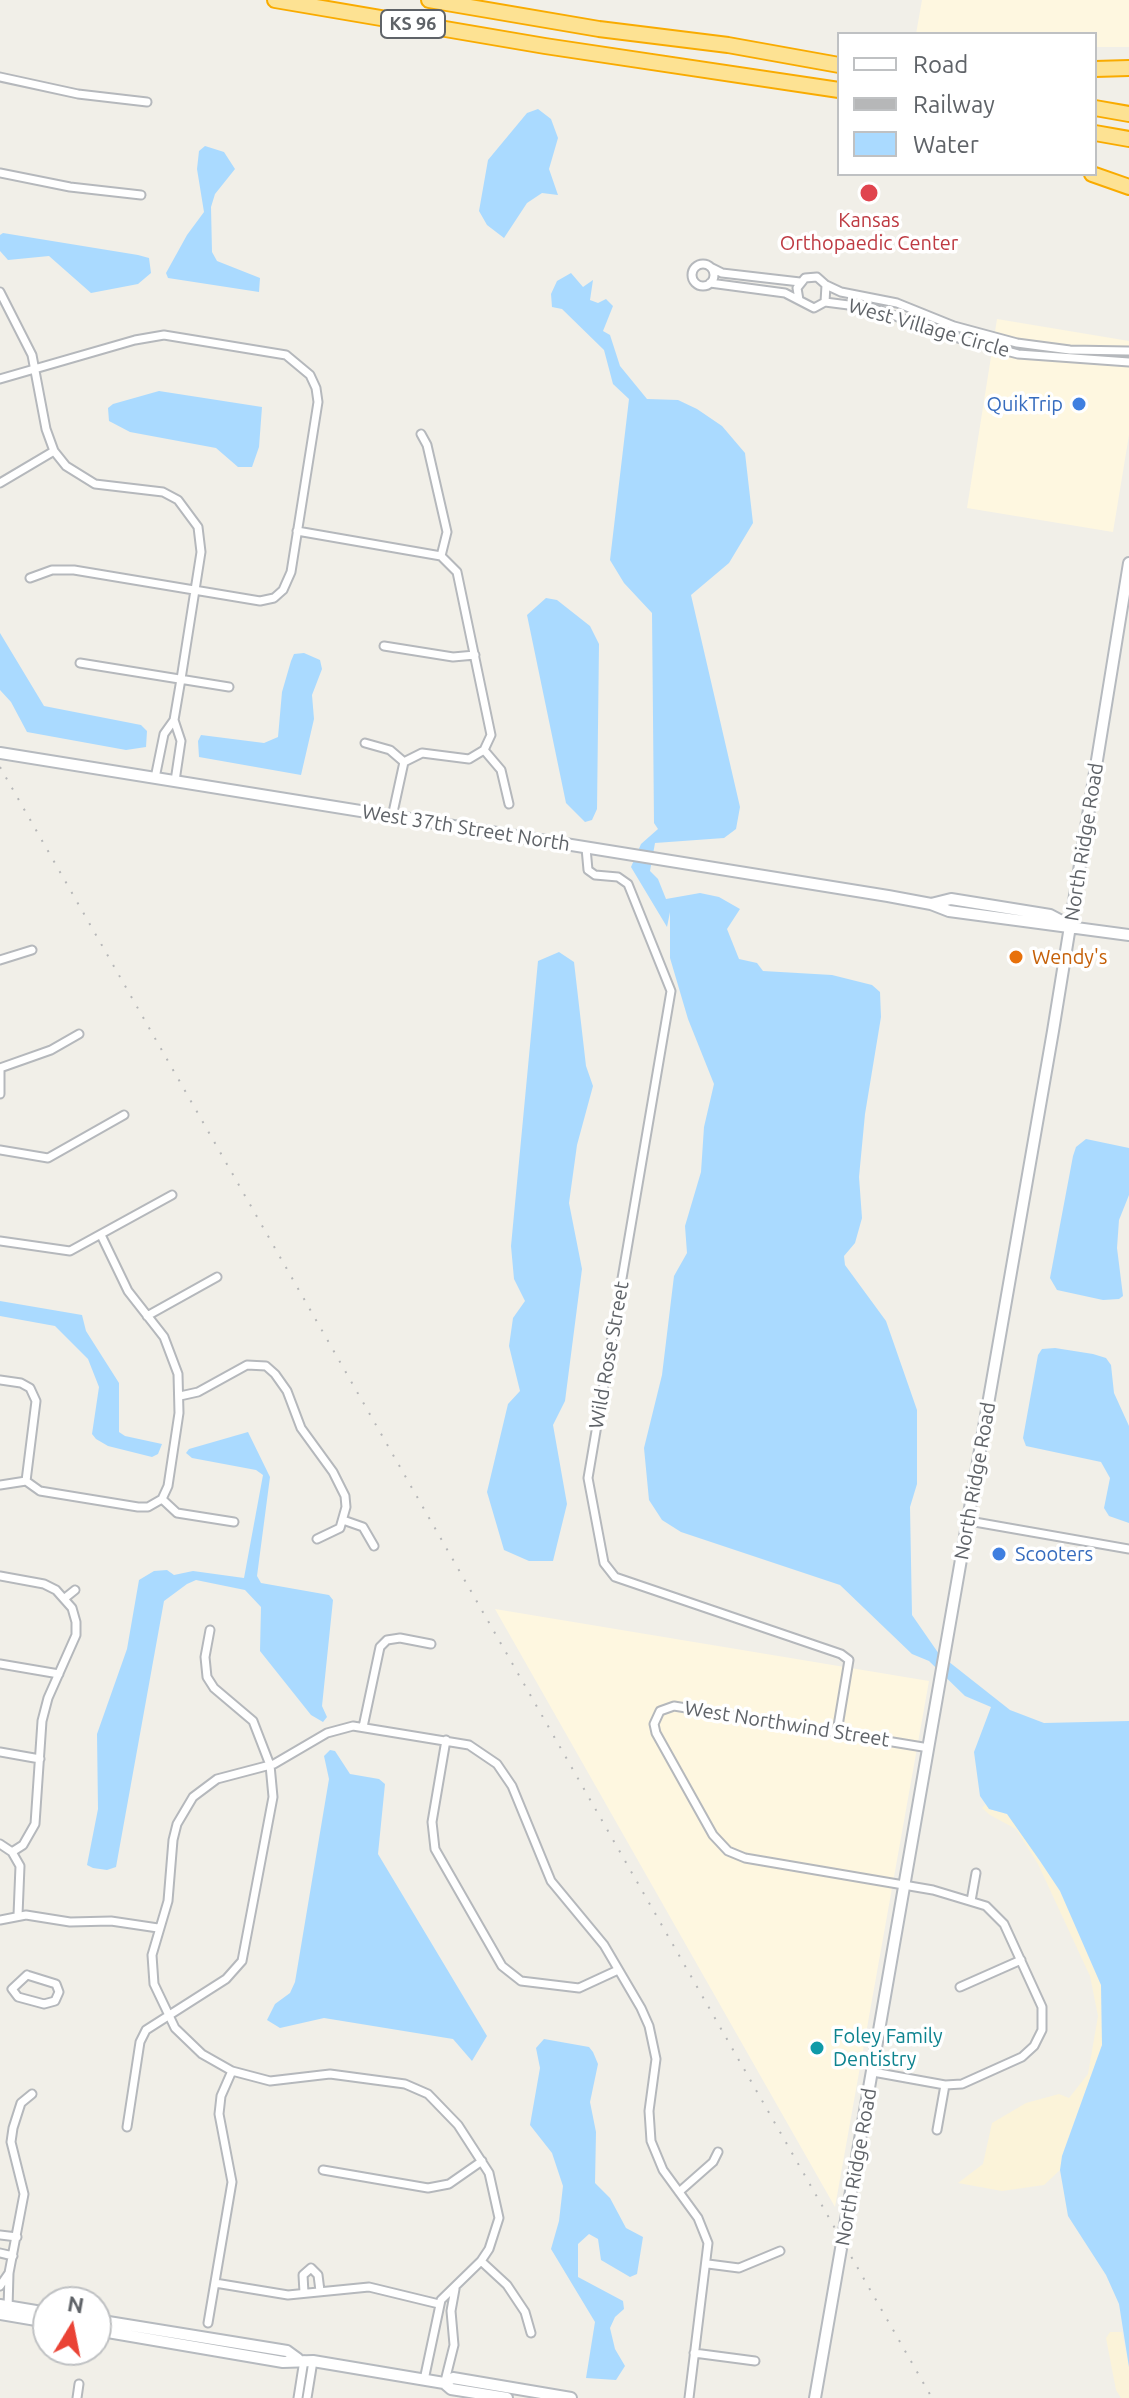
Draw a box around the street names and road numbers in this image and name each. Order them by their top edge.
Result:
road number: KS 96 [381,10,445,38]
street label: West Village Circle [846,293,1012,363]
street label: North Ridge Road [1060,761,1108,923]
street label: West 37th Street North [360,800,572,856]
street label: Wild Rose Street [584,1279,634,1431]
street label: North Ridge Road [949,1400,1001,1562]
street label: West Northwind Street [683,1696,891,1752]
street label: North Ridge Road [830,2086,882,2248]

